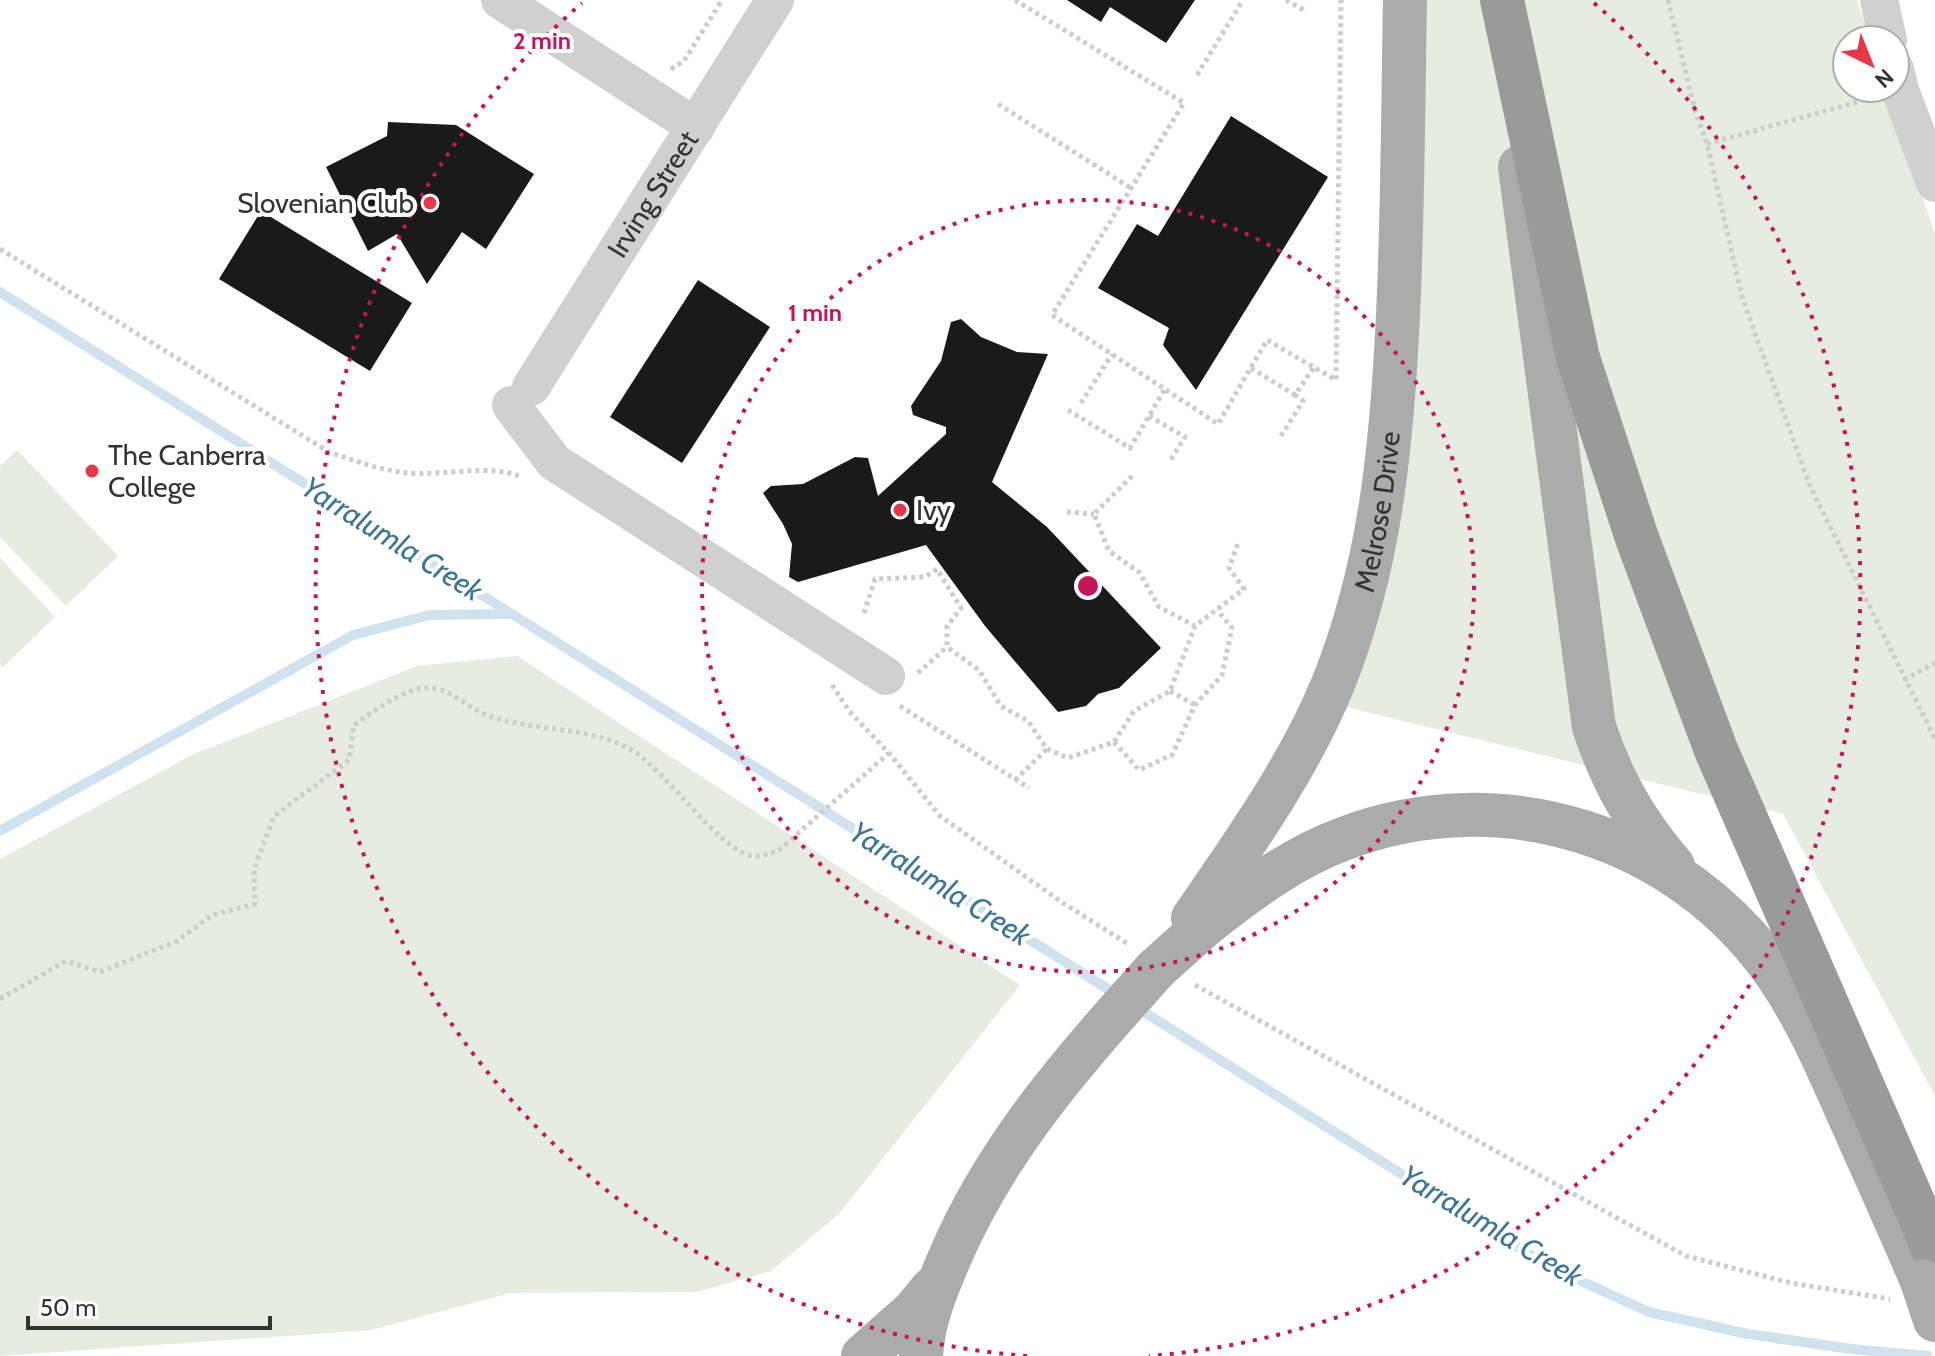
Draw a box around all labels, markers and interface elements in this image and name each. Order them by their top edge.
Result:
north arrow [1831,24,1911,104]
text: 2 min [513,26,571,55]
text: N [1869,63,1899,93]
street label: Irving Street [600,124,705,264]
place label: Slovenian Club [237,186,414,220]
marker: Slovenian Club [421,194,439,212]
text: 1 min [788,298,842,327]
street label: Melrose Drive [1347,430,1407,595]
place label: The Canberra College [108,438,266,504]
marker: The Canberra College [83,462,101,480]
water label: Yarralumla Creek [295,468,490,609]
place label: Ivy [916,493,951,527]
marker: Ivy [891,501,909,519]
centre of rings [1074,572,1102,600]
water label: Yarralumla Creek [843,813,1038,954]
water label: Yarralumla Creek [1393,1157,1590,1295]
scale bar [28,1280,270,1330]
text: 50 m [40,1293,96,1322]

